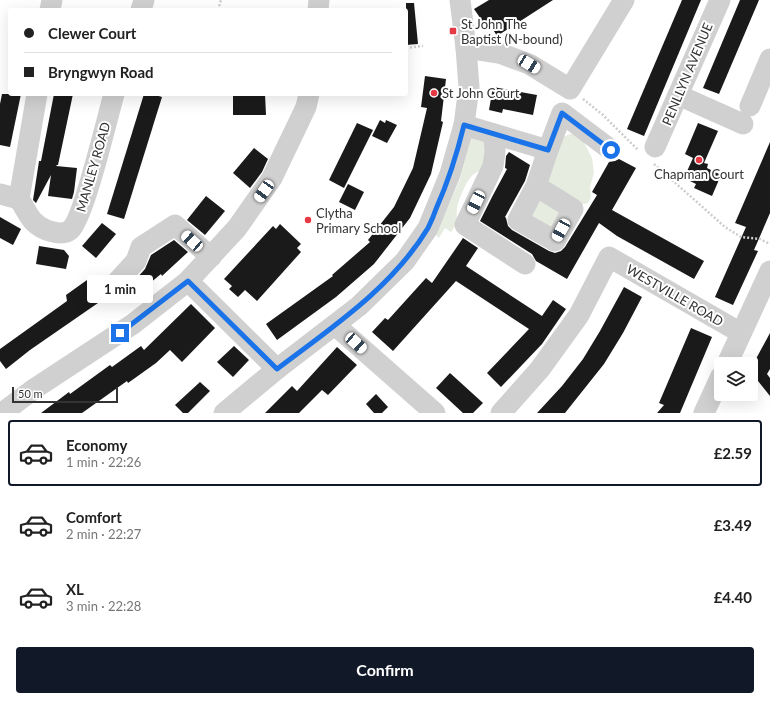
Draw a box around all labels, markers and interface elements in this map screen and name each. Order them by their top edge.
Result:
place label: St John The Baptist (N-bound) [461,16,563,47]
street label: PENLLYN AVENUE [658,20,716,128]
text: Clewer Court [48,24,136,42]
marker: St John The Baptist (N-bound) [448,26,458,36]
car [516,53,542,75]
text: Bryngwyn Road [48,63,154,81]
place label: St John Court [442,85,520,101]
marker: St John Court [429,88,439,98]
street label: MANLEY ROAD [73,120,114,214]
route start [602,141,620,159]
marker: Chapman Court [694,155,704,165]
place label: Chapman Court [654,166,744,182]
car [252,178,276,204]
car [465,189,487,215]
place label: Clytha Primary School [316,205,401,236]
marker: Clytha Primary School [303,215,313,225]
car [550,217,572,243]
car [179,229,205,253]
street label: WESTVILLE ROAD [624,261,726,329]
callout: 1 min [87,275,153,303]
text: 1 min [104,281,136,297]
route end [111,324,129,342]
car [343,331,369,355]
map controls [714,357,758,401]
button: layers [714,357,758,401]
scale bar [12,385,118,404]
text: 50 m [18,387,43,400]
icon: car [18,435,54,471]
text: Economy [66,436,127,454]
text: £2.59 [714,444,752,462]
text: 1 min · 22:26 [66,454,141,470]
icon: car [18,507,54,543]
text: Comfort [66,508,122,526]
text: £3.49 [714,516,752,534]
text: 2 min · 22:27 [66,526,141,542]
icon: car [18,579,54,615]
text: XL [66,580,84,598]
text: £4.40 [714,588,752,606]
text: 3 min · 22:28 [66,598,141,614]
button: Confirm [16,647,754,693]

